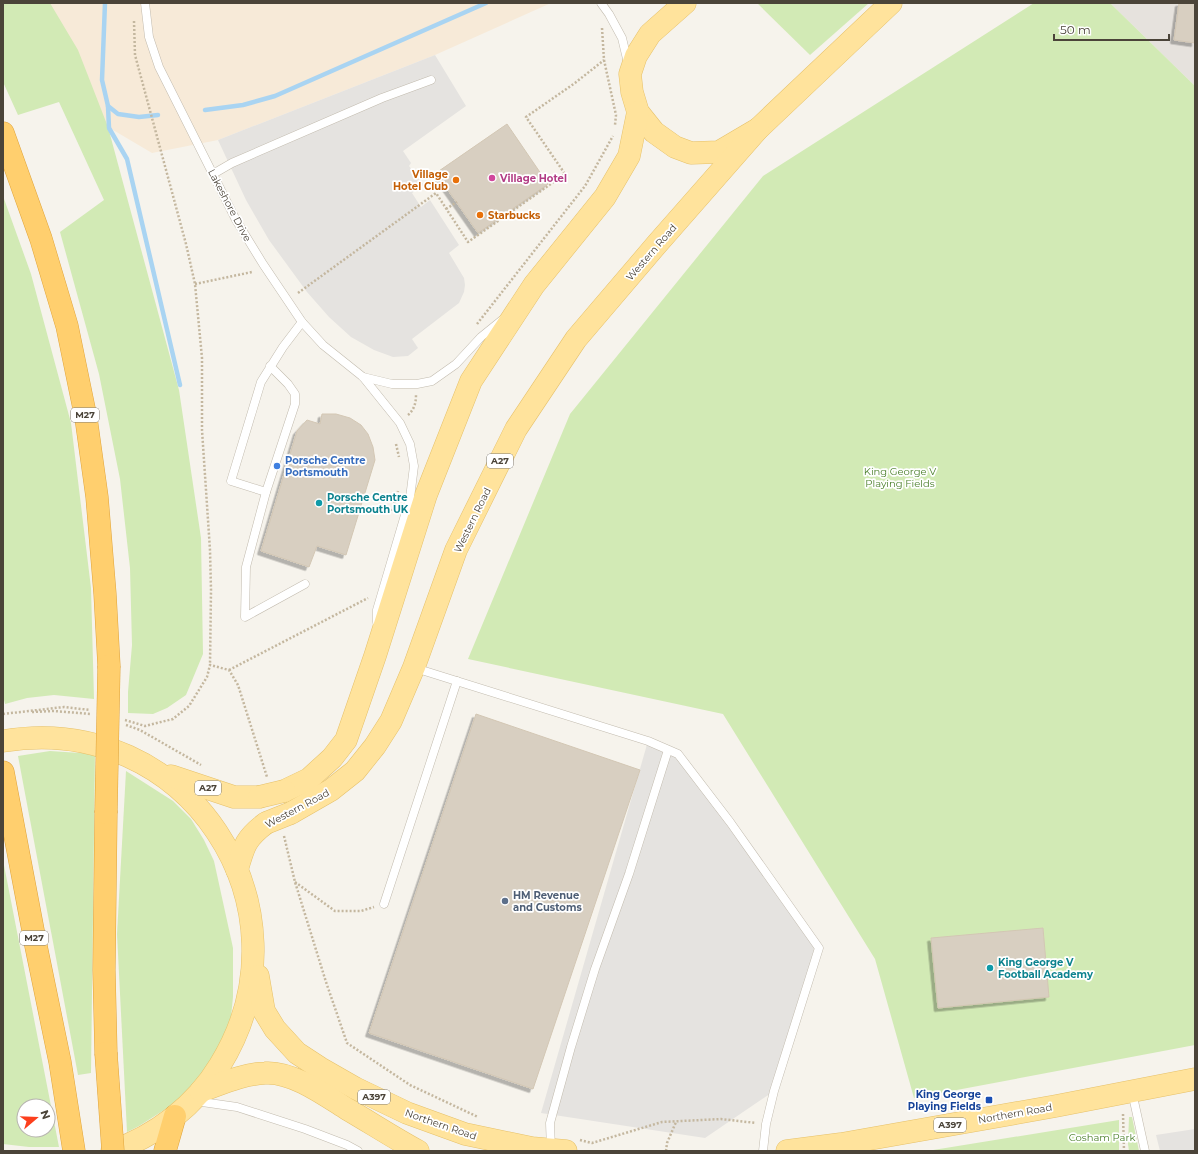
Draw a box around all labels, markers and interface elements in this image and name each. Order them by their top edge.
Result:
scale bar [1054,16,1169,42]
text: 50 m [1060,22,1091,37]
street label: Lakeshore Drive [205,167,254,244]
place label: Village Hotel Club [393,168,448,193]
place label: Village Hotel [499,172,567,185]
marker: Village Hotel [487,173,497,183]
marker: Village Hotel Club [451,175,461,185]
place label: Starbucks [488,209,541,222]
marker: Starbucks [475,210,485,220]
street label: Western Road [623,221,680,283]
road number: M27 [71,408,99,422]
place label: Porsche Centre Portsmouth [285,454,366,479]
road number: A27 [487,454,513,468]
marker: Porsche Centre Portsmouth [272,461,282,471]
park label: King George V Playing Fields [864,465,936,490]
street label: Western Road [451,486,494,555]
place label: Porsche Centre Portsmouth UK [327,491,409,516]
marker: Porsche Centre Portsmouth UK [314,498,324,508]
road number: A27 [195,781,221,795]
street label: Western Road [263,786,332,831]
place label: HM Revenue and Customs [513,889,582,914]
marker: HM Revenue and Customs [500,896,510,906]
road number: M27 [20,931,48,945]
place label: King George V Football Academy [998,956,1094,981]
marker: King George V Football Academy [985,963,995,973]
place label: King George Playing Fields [908,1088,982,1113]
road number: A397 [358,1090,390,1104]
marker: King George Playing Fields [984,1095,994,1105]
north arrow [16,1098,56,1138]
street label: Northern Road [977,1101,1053,1126]
street label: Northern Road [403,1106,478,1143]
text: N [37,1108,54,1121]
road number: A397 [934,1118,966,1132]
park label: Cosham Park [1069,1131,1135,1144]

